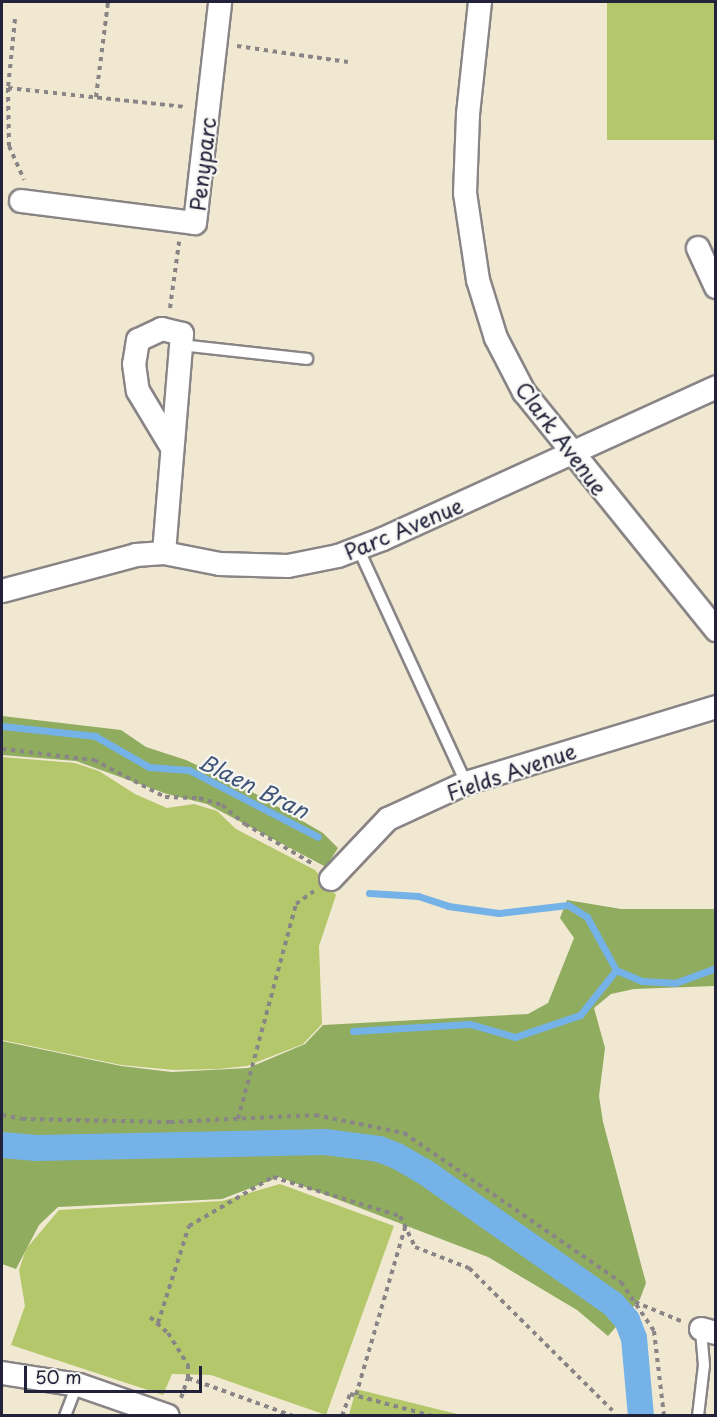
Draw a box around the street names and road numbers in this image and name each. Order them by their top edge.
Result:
street label: Penyparc [184,116,220,212]
street label: Clark Avenue [511,376,613,500]
street label: Parc Avenue [341,492,465,564]
street label: Fields Avenue [443,737,579,805]

